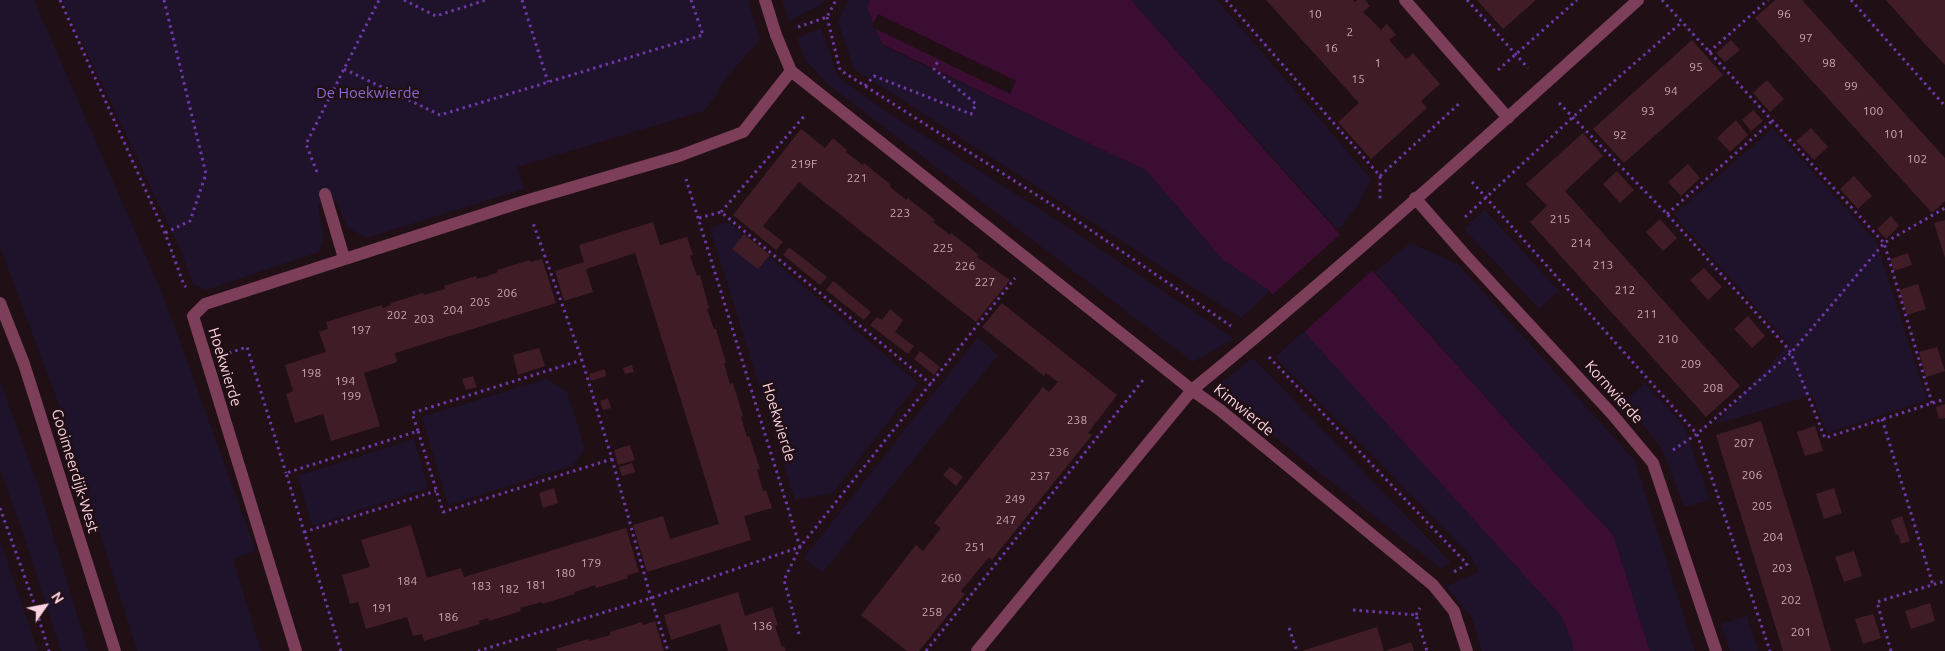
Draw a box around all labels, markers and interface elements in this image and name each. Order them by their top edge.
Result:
house number: 10 [1308,7,1322,21]
house number: 96 [1777,7,1791,21]
house number: 2 [1347,25,1353,39]
house number: 97 [1799,31,1813,45]
house number: 16 [1324,41,1338,55]
house number: 1 [1375,56,1381,70]
house number: 98 [1822,56,1836,70]
house number: 95 [1689,60,1703,74]
house number: 15 [1351,72,1365,86]
house number: 99 [1844,79,1858,93]
park label: De Hoekwierde [316,84,420,102]
house number: 94 [1664,84,1678,98]
house number: 93 [1641,104,1655,118]
house number: 100 [1863,104,1883,118]
house number: 101 [1884,127,1904,141]
house number: 92 [1613,128,1627,142]
house number: 102 [1907,152,1927,166]
house number: 219F [791,157,817,171]
house number: 221 [847,171,867,185]
house number: 223 [890,206,910,220]
house number: 215 [1550,212,1570,226]
house number: 214 [1571,236,1591,250]
house number: 225 [933,241,953,255]
house number: 213 [1593,258,1613,272]
house number: 226 [955,259,975,273]
house number: 227 [975,275,995,289]
house number: 212 [1615,283,1635,297]
house number: 206 [497,286,517,300]
house number: 205 [470,295,490,309]
house number: 204 [443,303,463,317]
house number: 211 [1637,307,1657,321]
house number: 202 [387,308,407,322]
house number: 203 [414,312,434,326]
house number: 197 [351,323,371,337]
street label: Hoekwierde [204,325,246,409]
house number: 210 [1658,332,1678,346]
street label: Kornwierde [1581,357,1647,427]
house number: 209 [1681,357,1701,371]
house number: 198 [301,366,321,380]
house number: 194 [335,374,355,388]
street label: Hoekwierde [758,380,800,464]
street label: Kimwierde [1210,380,1278,440]
house number: 208 [1703,381,1723,395]
house number: 199 [341,389,361,403]
street label: Gooimeerdijk-West [48,407,102,535]
house number: 238 [1067,413,1087,427]
house number: 207 [1734,436,1754,450]
house number: 236 [1049,445,1069,459]
house number: 206 [1742,468,1762,482]
house number: 237 [1030,469,1050,483]
house number: 249 [1005,492,1025,506]
house number: 205 [1752,499,1772,513]
house number: 247 [996,513,1016,527]
house number: 204 [1763,530,1783,544]
house number: 251 [965,540,985,554]
house number: 179 [581,556,601,570]
house number: 203 [1772,561,1792,575]
house number: 180 [555,566,575,580]
house number: 260 [941,571,961,585]
house number: 184 [397,574,417,588]
house number: 181 [526,578,546,592]
house number: 183 [471,579,491,593]
north arrow [20,581,70,631]
house number: 182 [499,582,519,596]
text: N [48,589,67,607]
house number: 202 [1781,593,1801,607]
house number: 191 [372,601,392,615]
house number: 258 [922,605,942,619]
house number: 186 [438,610,458,624]
house number: 136 [752,619,772,633]
house number: 201 [1791,625,1811,639]

